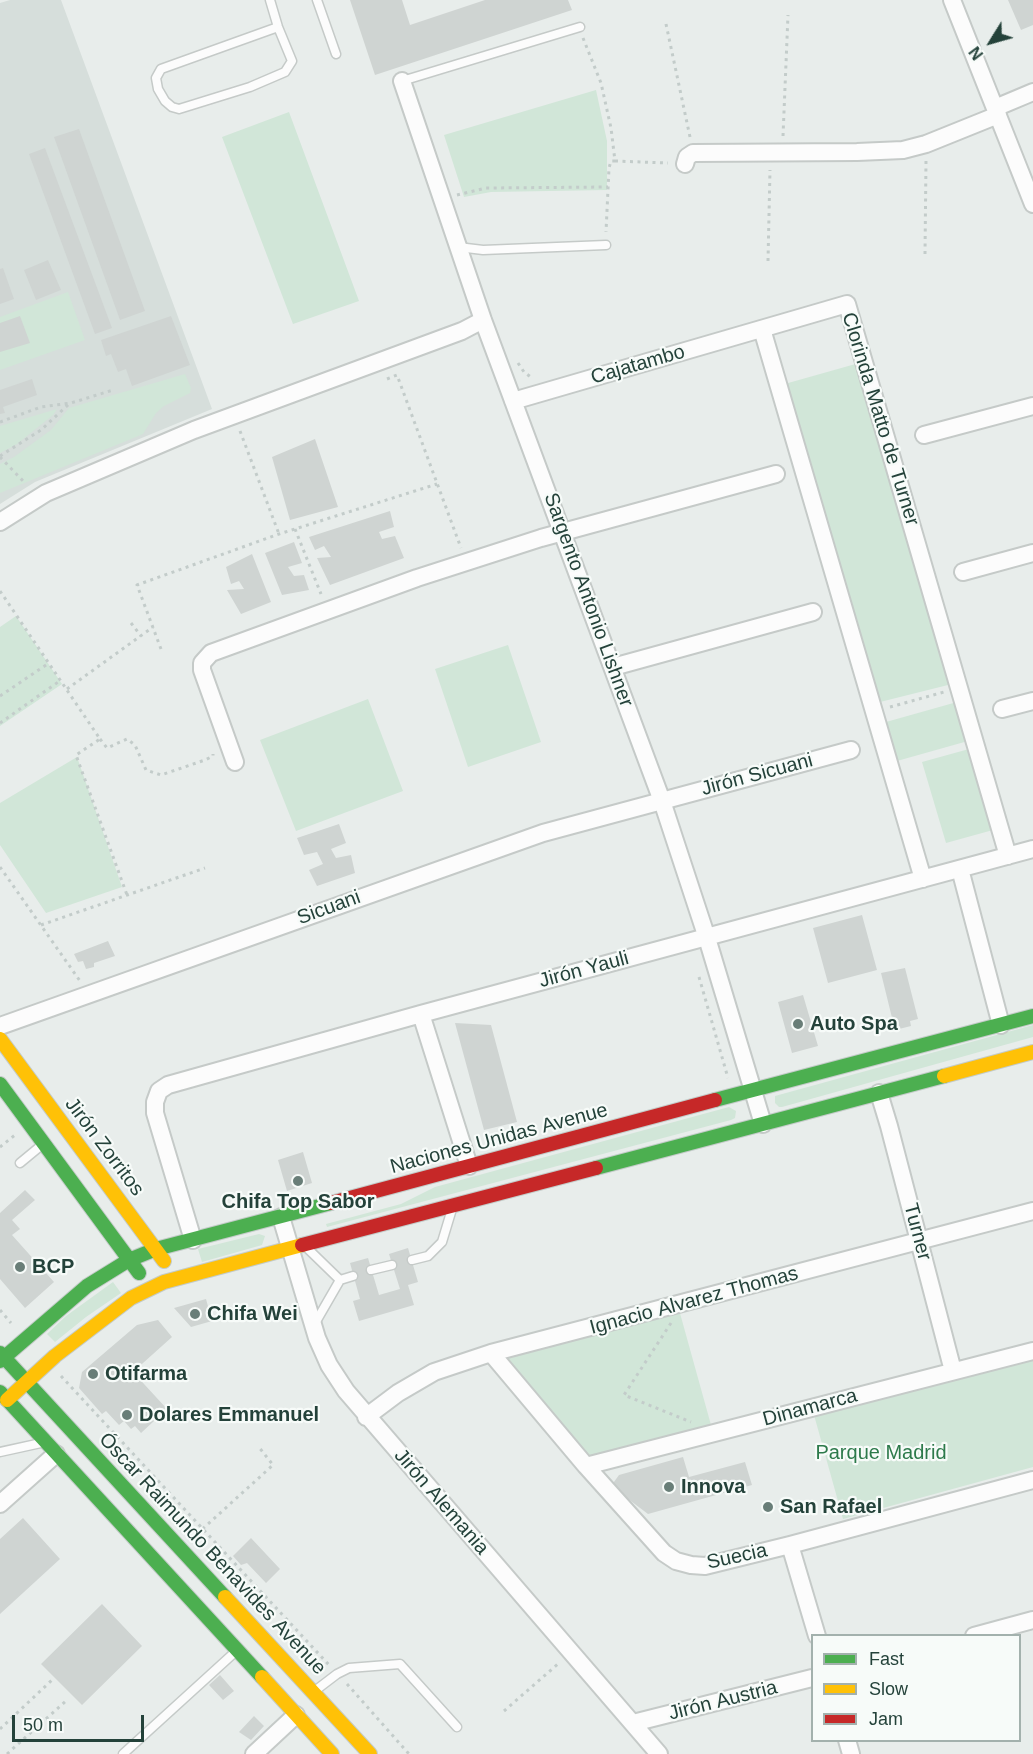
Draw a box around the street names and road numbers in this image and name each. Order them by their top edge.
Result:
street label: Clorinda Matto de Turner [836,310,924,528]
street label: Cajatambo [588,340,688,390]
street label: Sargento Antonio Lishner [538,490,638,710]
street label: Jirón Sicuani [699,749,815,801]
street label: Sicuani [294,886,364,930]
street label: Jirón Yauli [537,947,631,993]
street label: Jirón Zorritos [59,1093,149,1201]
street label: Naciones Unidas Avenue [388,1098,610,1180]
street label: Turner [898,1201,936,1263]
street label: Ignacio Alvarez Thomas [587,1262,801,1340]
street label: Dinamarca [760,1384,860,1432]
street label: Óscar Raimundo Benavides Avenue [93,1428,331,1680]
street label: Jirón Alemania [389,1444,493,1560]
street label: Suecia [705,1539,769,1575]
street label: Jirón Austria [666,1676,780,1726]

